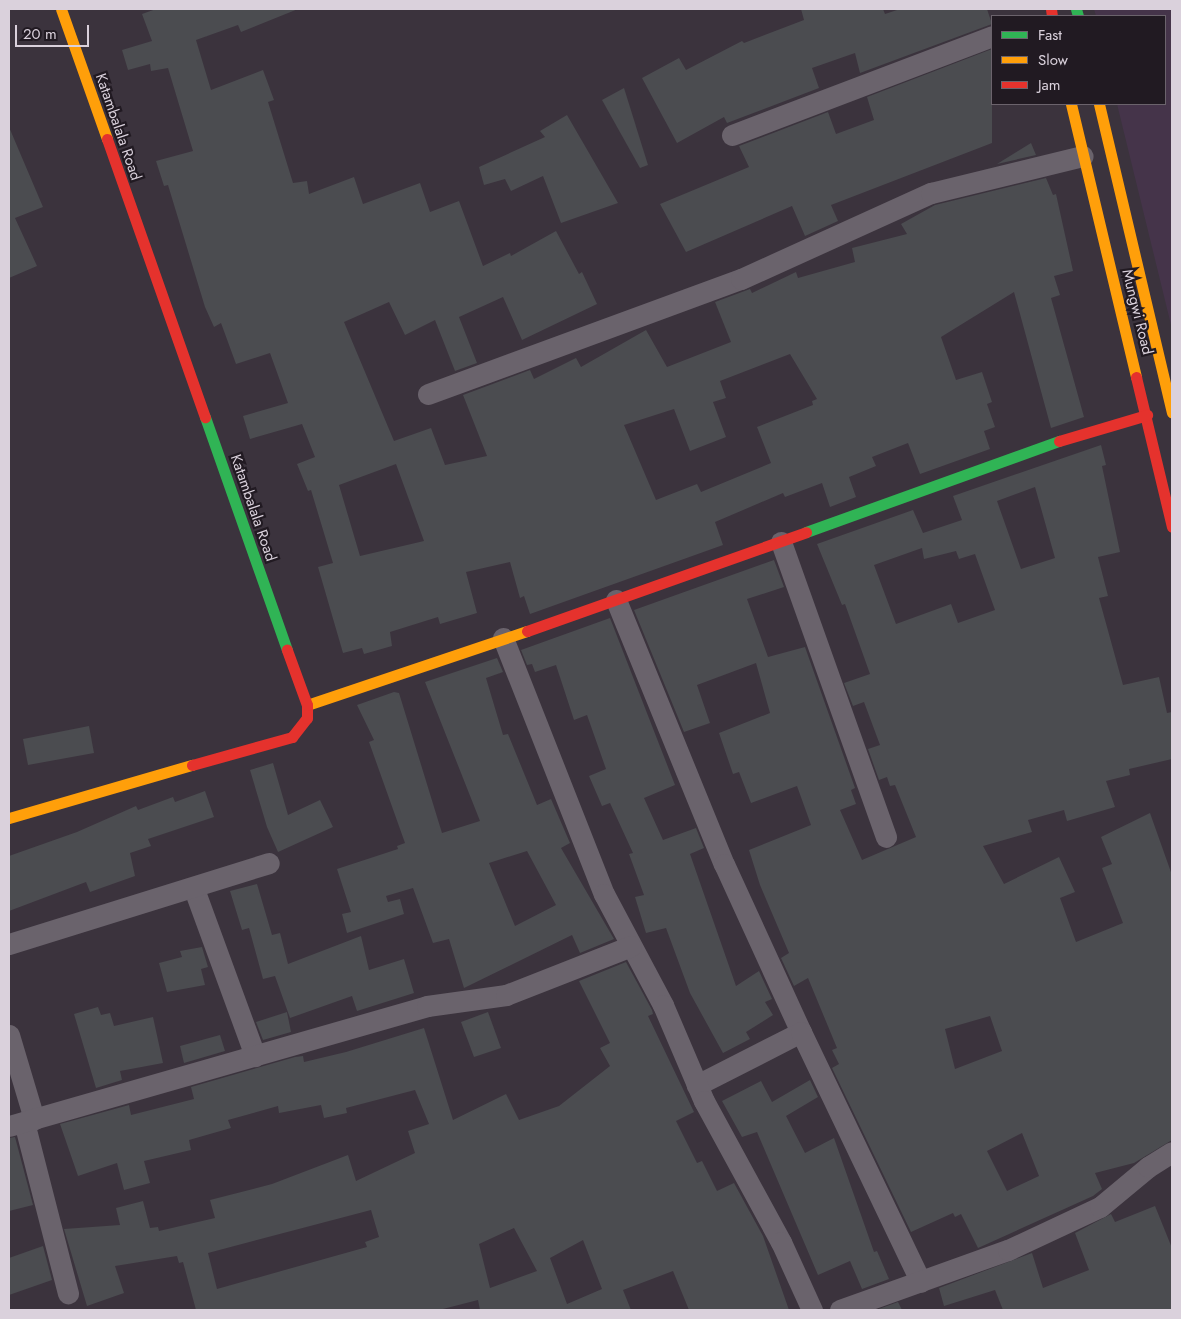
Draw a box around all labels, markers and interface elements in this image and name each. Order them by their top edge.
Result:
scale bar [18,15,91,47]
legend [991,15,1166,105]
text: 20 m [23,23,57,45]
text: Fast [1038,24,1062,46]
text: Slow [1038,49,1068,71]
street label: Katambalala Road [91,71,145,183]
text: Jam [1038,74,1061,96]
street label: Mungwi Road [1118,267,1156,357]
street label: Katambalala Road [226,452,280,564]

